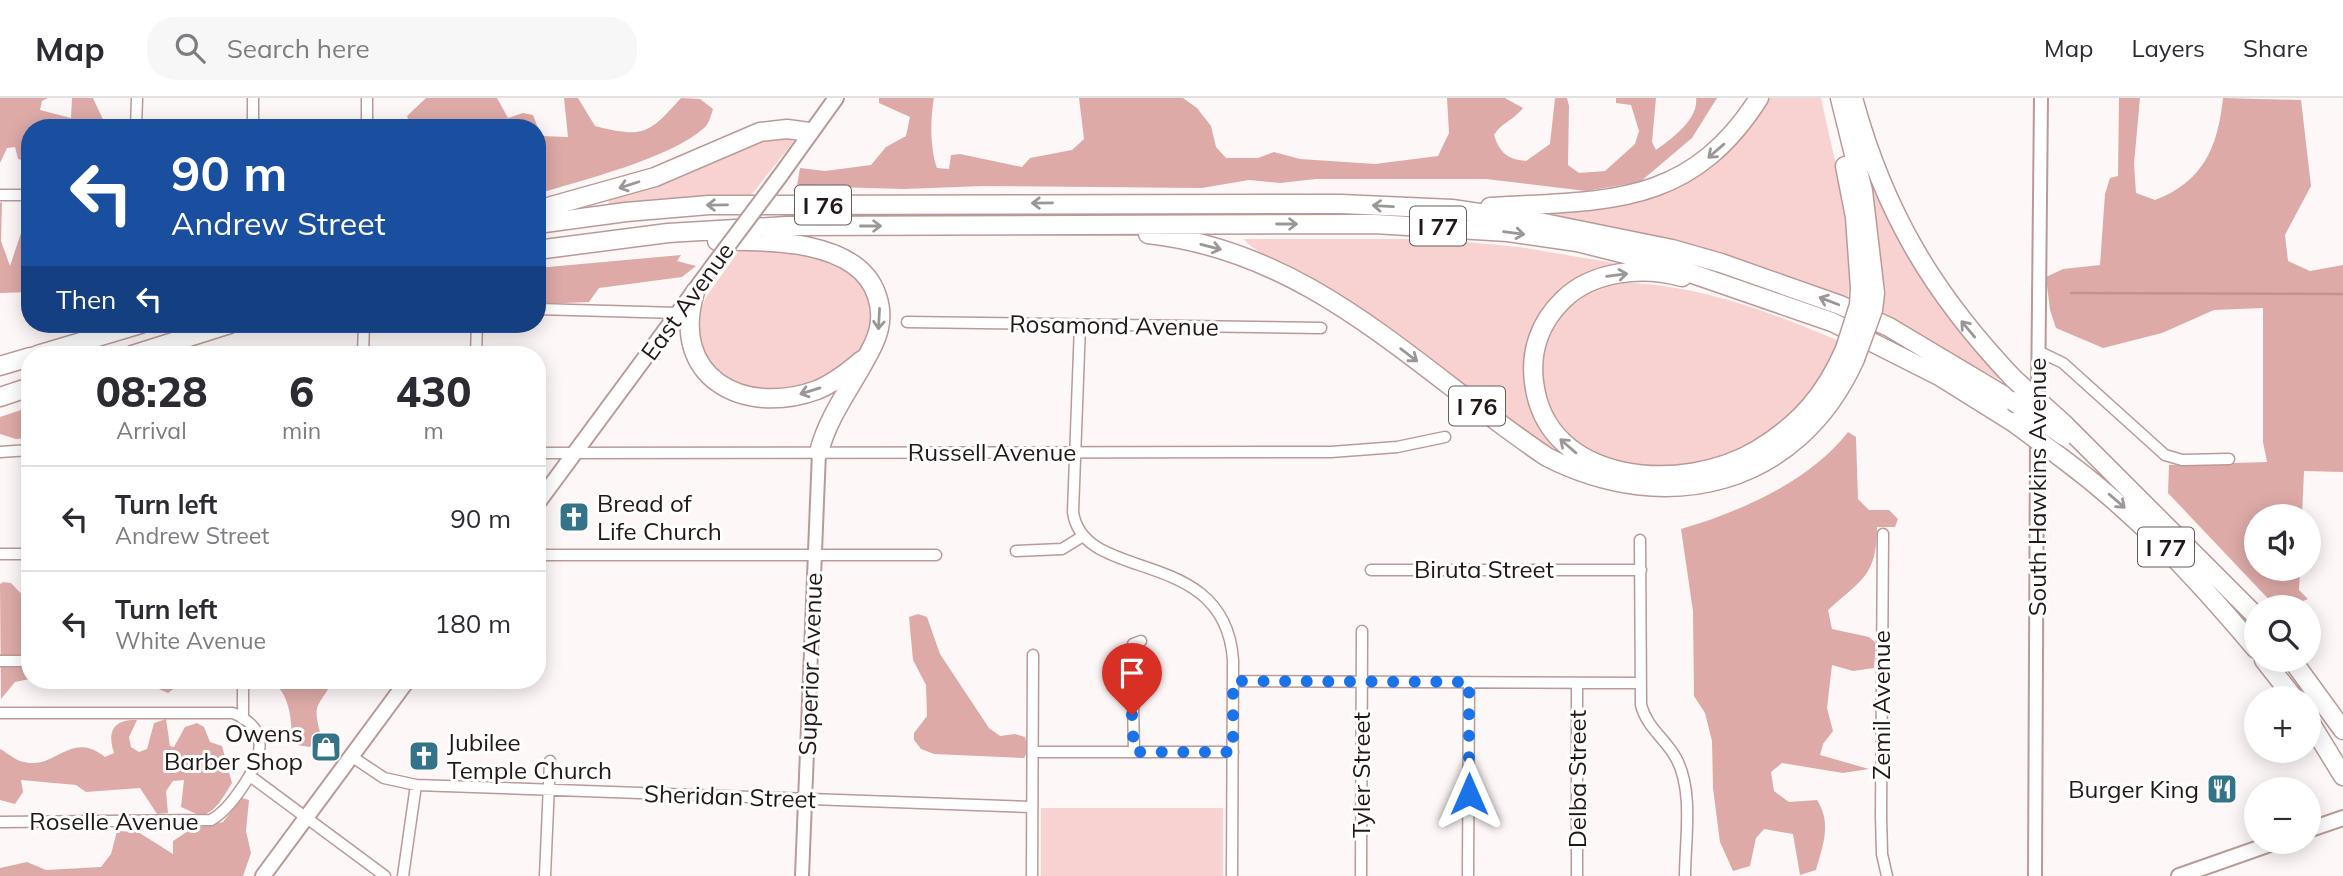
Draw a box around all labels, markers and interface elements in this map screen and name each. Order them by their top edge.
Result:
search box [147,17,637,80]
text: Map [35,28,105,69]
icon: search [171,29,209,67]
text: Search here [227,32,370,65]
text: Map [2044,33,2093,63]
text: Layers [2131,33,2205,63]
text: Share [2243,33,2308,63]
text: 90 m [171,142,287,203]
one-way arrow [1708,142,1726,158]
icon: left [56,147,147,238]
one-way arrow [619,180,641,192]
road number: I 76 [795,186,851,225]
one-way arrow [1031,197,1054,210]
one-way arrow [705,199,728,212]
one-way arrow [1372,199,1395,212]
text: Andrew Street [171,203,386,243]
road number: I 77 [1410,206,1466,246]
one-way arrow [1275,217,1298,231]
one-way arrow [860,219,883,233]
one-way arrow [1502,226,1525,239]
street label: East Avenue [634,236,740,366]
one-way arrow [1200,241,1222,254]
one-way arrow [1605,268,1628,281]
icon: left [130,280,168,318]
text: Then [56,283,116,316]
one-way arrow [1818,294,1840,306]
one-way arrow [872,307,885,330]
street label: Rosamond Avenue [1009,308,1219,342]
one-way arrow [1961,320,1976,338]
one-way arrow [1400,347,1419,362]
street label: South Hawkins Avenue [2022,358,2052,616]
text: 08:28 [96,365,207,418]
text: 6 [289,365,314,418]
text: 430 [396,365,471,418]
one-way arrow [799,386,821,399]
road number: I 76 [1449,386,1505,426]
text: Arrival [116,416,187,445]
text: min [282,416,321,445]
text: m [423,416,444,445]
street label: Russell Avenue [908,437,1076,467]
one-way arrow [1560,438,1578,454]
text: Turn left [115,488,217,521]
place label: Bread of Life Church [597,488,722,546]
one-way arrow [2107,493,2125,509]
icon: left [56,500,94,538]
church icon: Bread of Life Church [557,500,591,534]
text: 90 m [450,502,511,535]
map controls [2244,504,2321,854]
button: sound [2244,504,2321,581]
text: Andrew Street [115,521,269,550]
road number: I 77 [2138,528,2194,566]
street label: Biruta Street [1414,554,1554,584]
street label: Superior Avenue [792,572,828,756]
text: Turn left [115,593,217,626]
button: search [2244,595,2321,672]
icon: left [56,605,94,643]
text: 180 m [435,607,511,640]
text: White Avenue [115,626,266,655]
street label: Zemil Avenue [1866,630,1896,780]
pin [1102,643,1162,715]
icon: arrive [1113,654,1151,692]
button: + [2244,686,2321,763]
street label: Delba Street [1562,710,1592,848]
street label: Tyler Street [1346,712,1376,838]
place label: Owens Barber Shop [164,718,303,776]
place label: Jubilee Temple Church [447,727,612,785]
shop icon: Owens Barber Shop [309,730,343,764]
church icon: Jubilee Temple Church [407,739,441,773]
position arrow [1432,757,1506,831]
restaurant icon: Burger King [2205,772,2239,806]
place label: Burger King [2068,774,2199,804]
button: − [2244,777,2321,854]
street label: Sheridan Street [644,778,816,814]
street label: Roselle Avenue [29,806,199,836]

